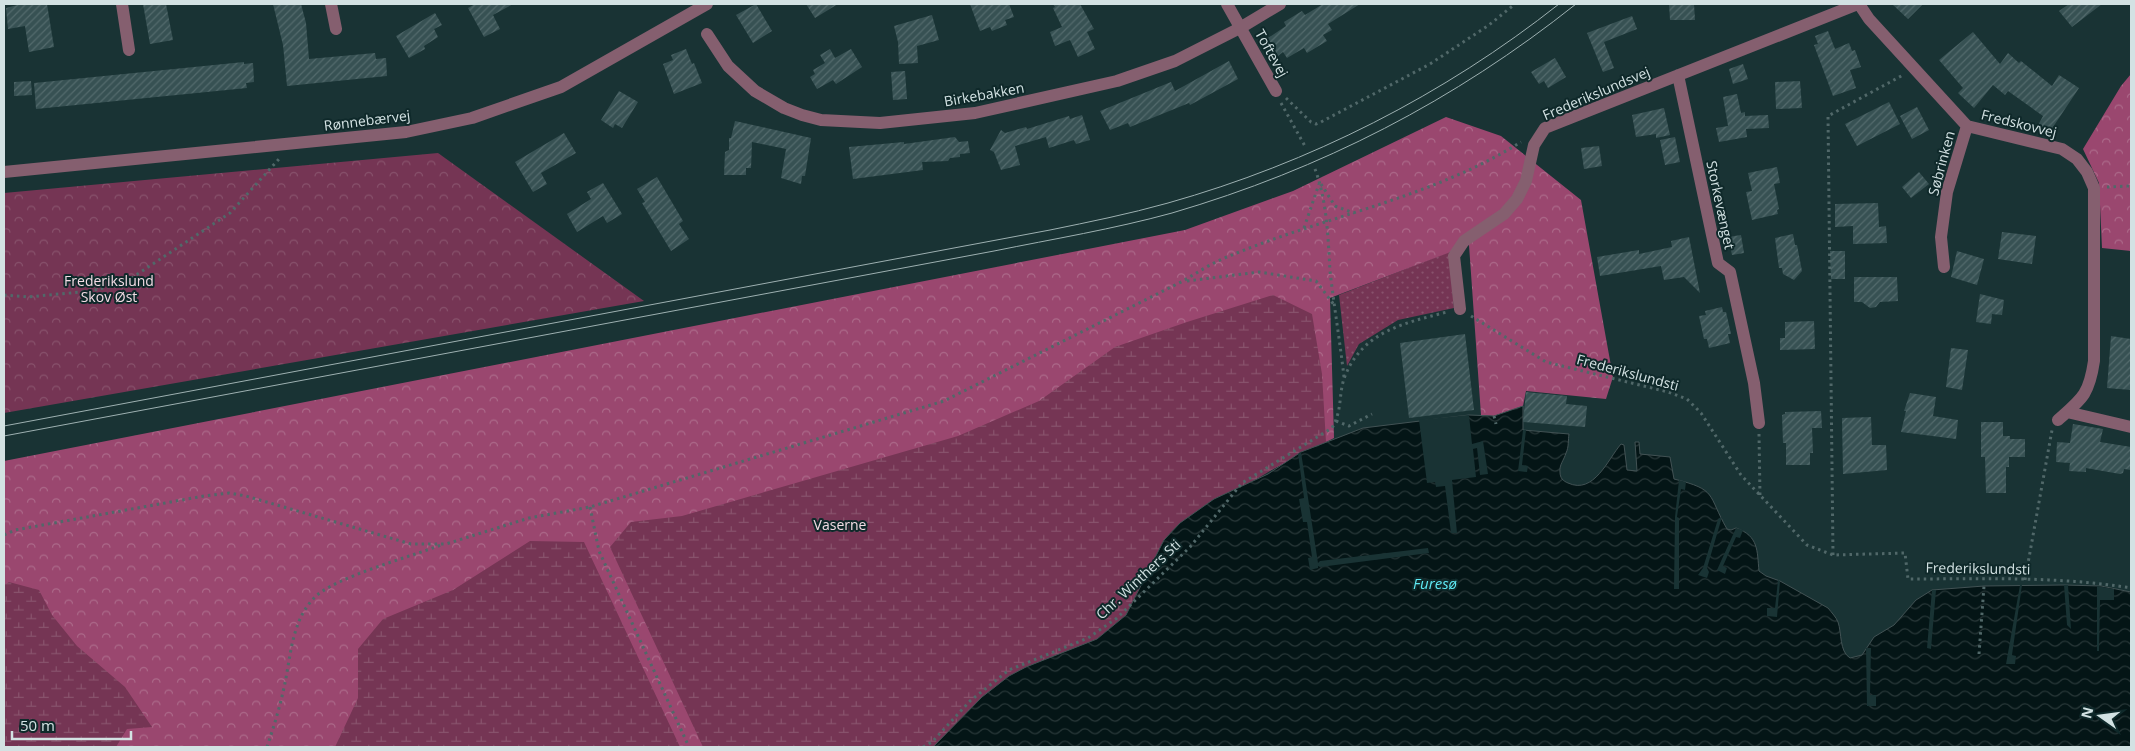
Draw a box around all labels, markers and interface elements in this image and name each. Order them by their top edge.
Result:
street label: Toftevej [1251,26,1293,80]
street label: Frederikslundsvej [1539,62,1653,124]
street label: Birkebakken [942,78,1026,110]
street label: Fredskovvej [1979,104,2059,142]
street label: Rønnebærvej [323,105,411,135]
street label: Søbrinken [1923,129,1959,197]
street label: Storkevænget [1702,159,1740,251]
park label: Frederikslund Skov Øst [64,271,154,306]
street label: Frederikslundsti [1575,349,1681,395]
park label: Vaserne [814,515,867,534]
street label: Chr. Winthers Sti [1092,535,1184,623]
street label: Frederikslundsti [1925,558,2031,578]
water label: Furesø [1413,573,1458,593]
north arrow [2075,691,2125,741]
text: N [2076,705,2097,721]
scale bar [12,708,131,740]
text: 50 m [20,715,55,735]

